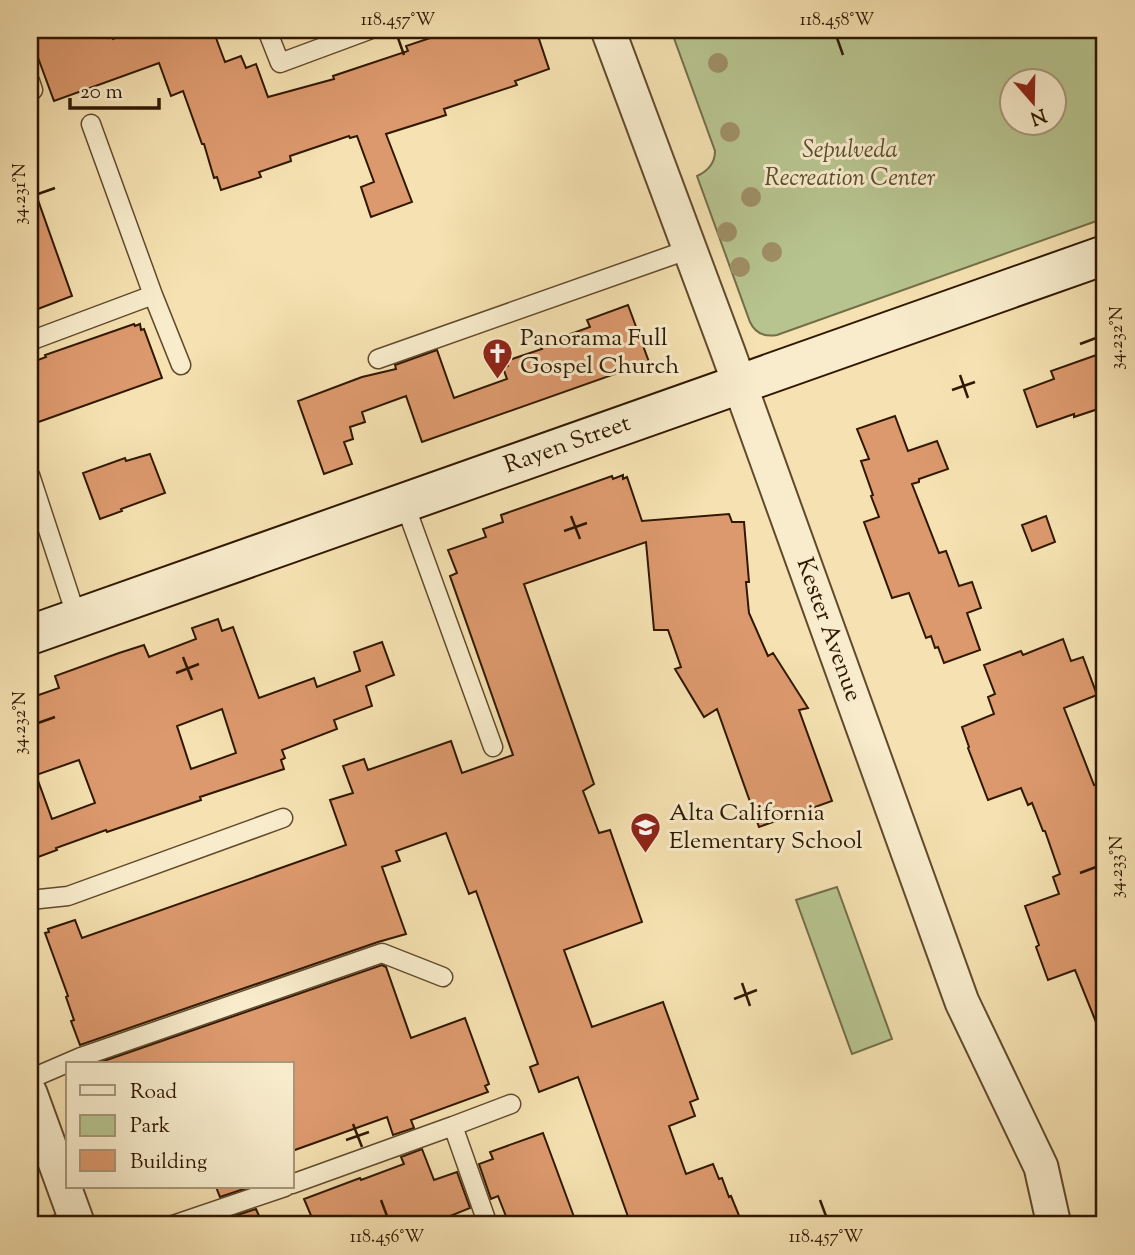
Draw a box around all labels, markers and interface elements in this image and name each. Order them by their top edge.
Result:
text: 118.457°W [361,8,435,34]
text: 118.458°W [800,8,874,34]
scale bar [70,66,159,110]
north arrow [998,66,1068,136]
text: 20 m [80,78,123,108]
text: N [1026,100,1050,131]
park label: Sepulveda Recreation Center [765,134,936,196]
text: 34.231°N [8,163,34,225]
text: 34.232°N [1105,306,1131,370]
place label: Panorama Full Gospel Church [520,322,679,384]
church icon: Panorama Full Gospel Church [480,336,514,380]
street label: Rayen Street [500,407,635,483]
street label: Kester Avenue [787,553,870,707]
text: 34.232°N [8,691,34,755]
place label: Alta California Elementary School [669,797,863,859]
school or university icon: Alta California Elementary School [629,811,663,855]
text: 34.233°N [1105,836,1131,898]
legend [66,1062,294,1188]
text: Road [130,1078,177,1108]
text: Park [130,1112,171,1142]
text: Building [130,1148,207,1178]
text: 118.456°W [350,1225,424,1251]
text: 118.457°W [789,1225,863,1251]

